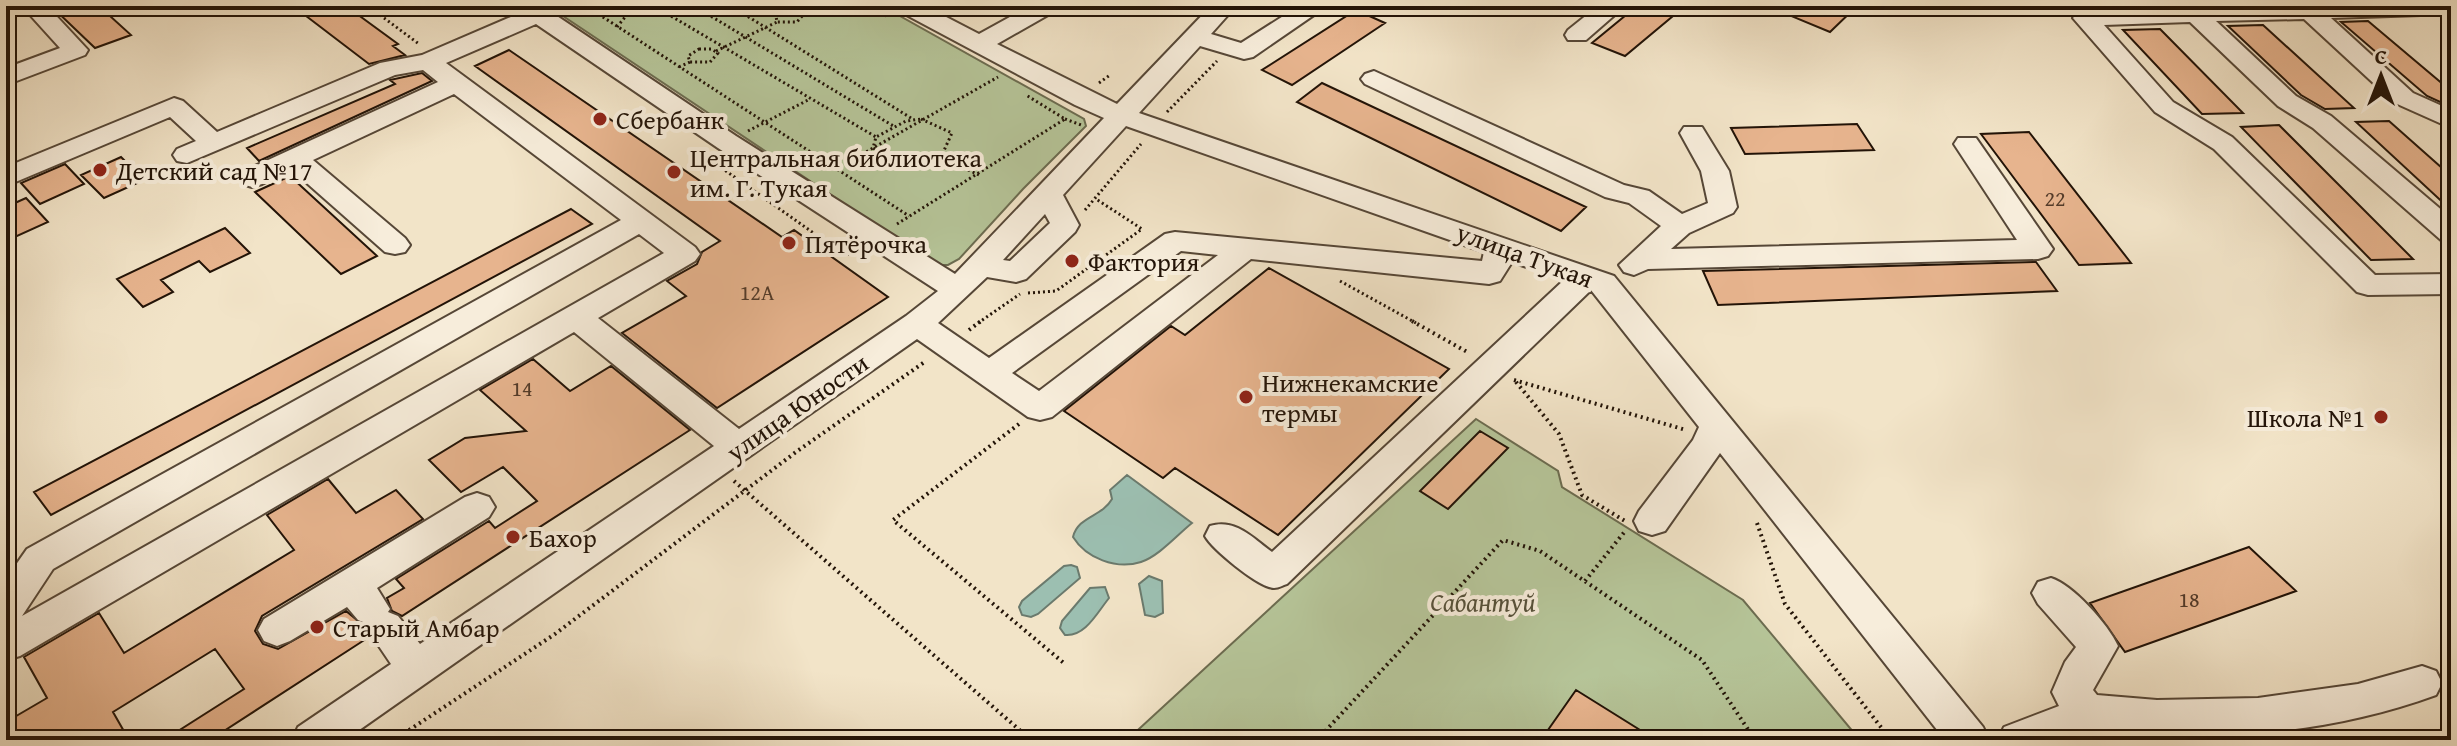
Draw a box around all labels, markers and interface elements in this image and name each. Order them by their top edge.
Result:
north arrow [2341,36,2421,116]
text: С [2375,40,2387,72]
place label: Сбербанк [616,100,724,139]
marker: Сбербанк [591,110,609,128]
place label: Центральная библиотека им. Г. Тукая [690,138,982,207]
place label: Детский сад №17 [115,151,313,190]
marker: Детский сад №17 [91,161,109,179]
marker: Центральная библиотека им. Г. Тукая [665,163,683,181]
house number: 22 [2044,182,2066,214]
street label: улица Тукая [1450,212,1599,298]
place label: Пятёрочка [805,224,927,263]
marker: Пятёрочка [780,234,798,252]
place label: Фактория [1088,242,1199,281]
marker: Фактория [1063,252,1081,270]
house number: 12А [740,276,775,308]
street label: улица Юности [717,343,876,471]
place label: Нижнекамские термы [1262,363,1438,432]
house number: 14 [511,372,533,404]
marker: Нижнекамские термы [1237,388,1255,406]
place label: Школа №1 [2247,398,2365,437]
marker: Школа №1 [2372,408,2390,426]
place label: Бахор [529,518,597,557]
marker: Бахор [504,528,522,546]
park label: Сабантуй [1430,582,1536,621]
house number: 18 [2178,583,2200,615]
place label: Старый Амбар [333,608,500,647]
marker: Старый Амбар [308,618,326,636]

